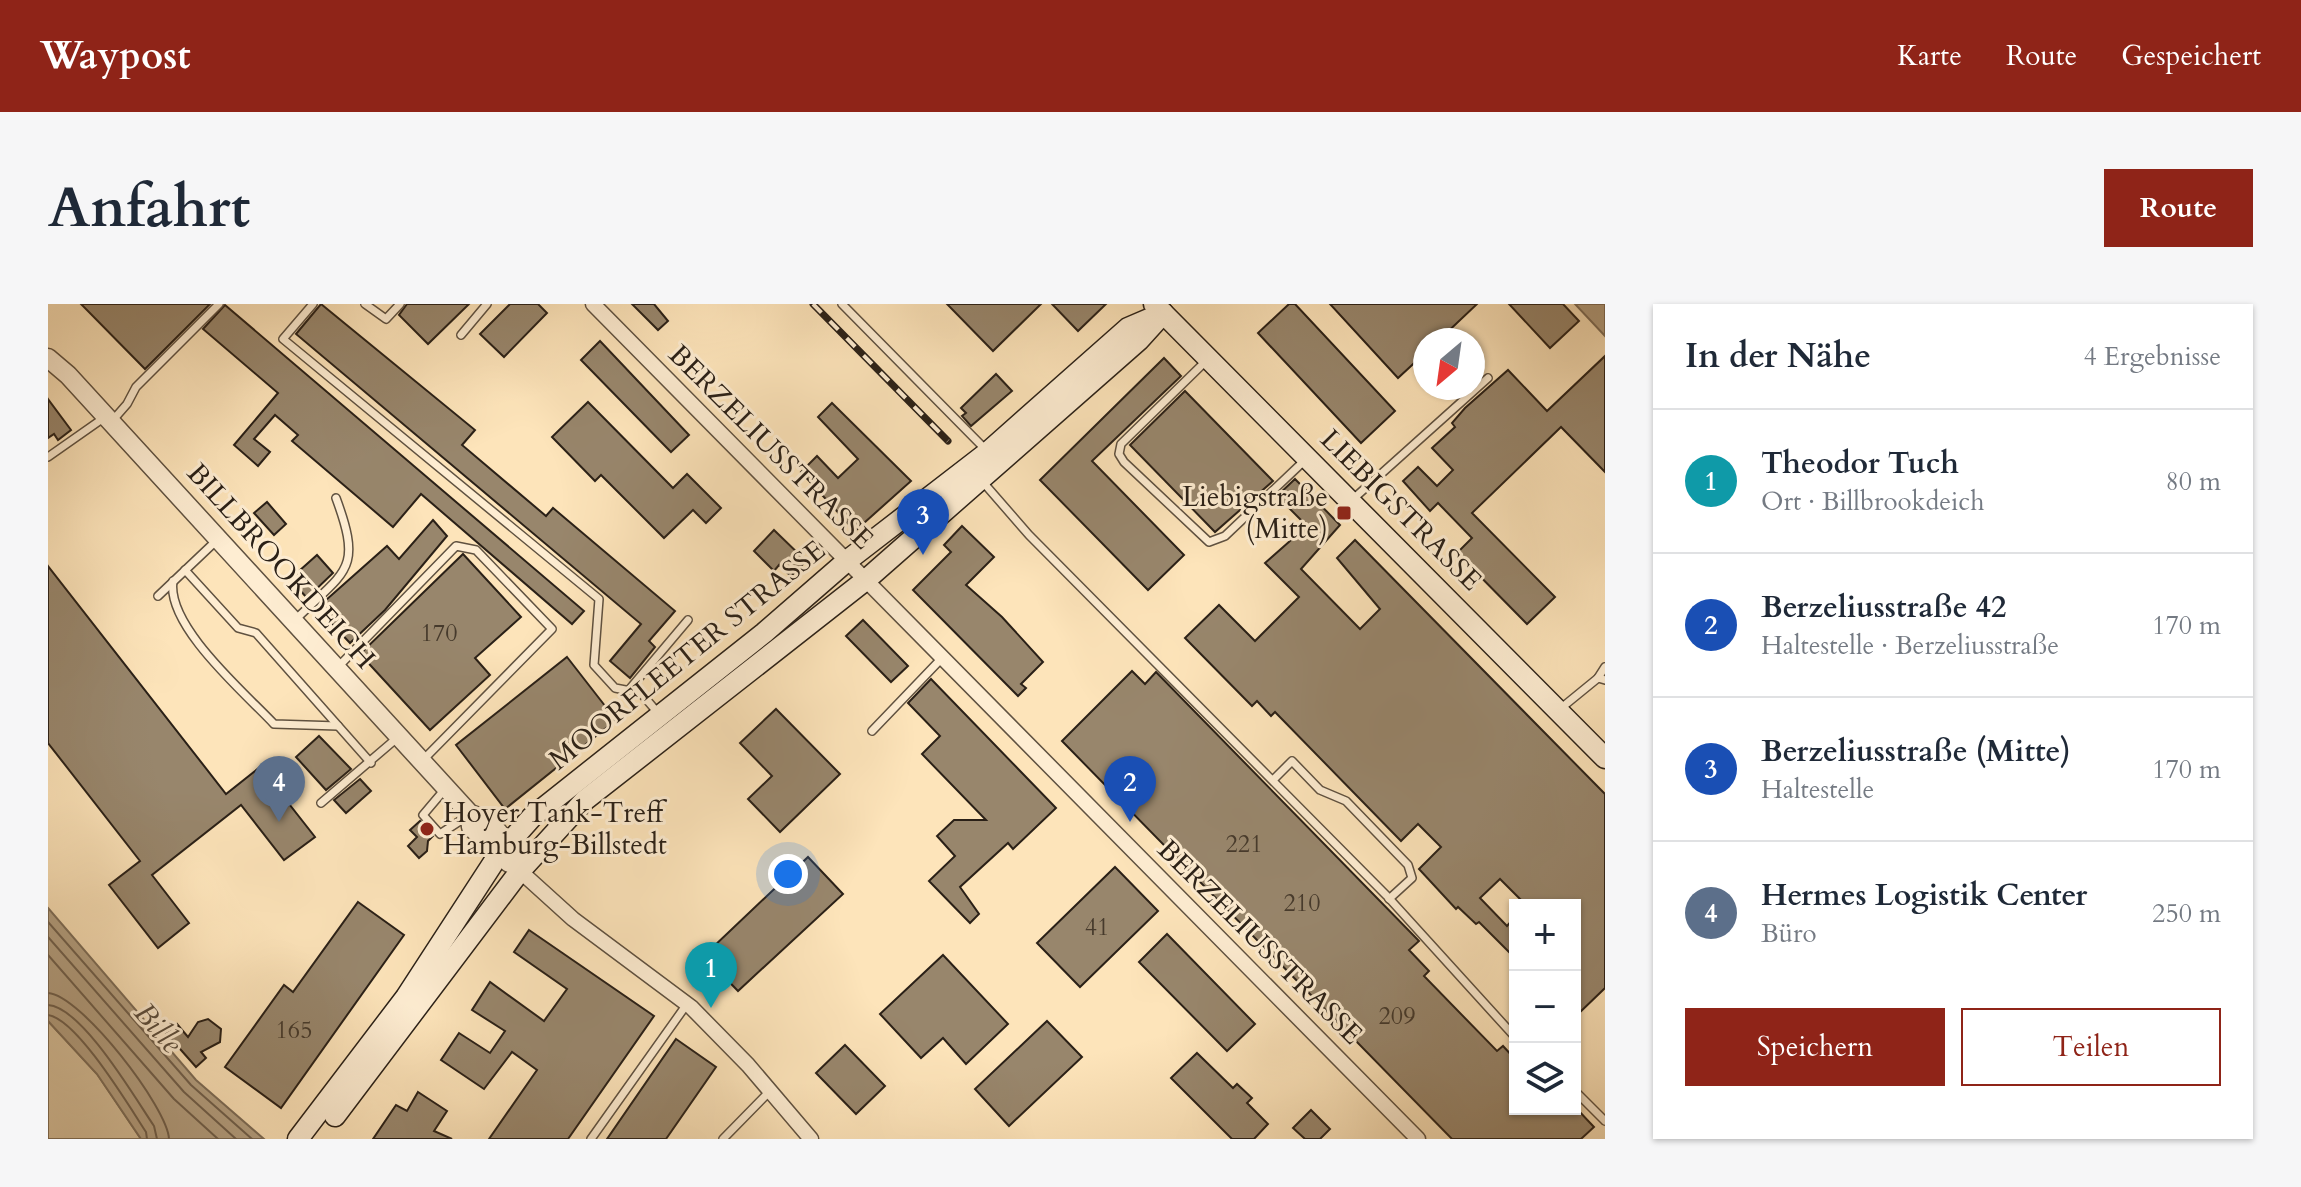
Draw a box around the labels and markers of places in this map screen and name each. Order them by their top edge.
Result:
place label: Liebigstraße (Mitte) [1182,478,1328,548]
pin: 3 [897,489,949,555]
marker: Liebigstraße (Mitte) [1335,504,1353,522]
pin: 4 [253,756,305,822]
pin: 2 [1104,756,1156,822]
place label: Hoyer Tank-Treff Hamburg-Billstedt [443,794,667,864]
marker: Hoyer Tank-Treff Hamburg-Billstedt [418,820,436,838]
pin: 1 [685,942,737,1008]

